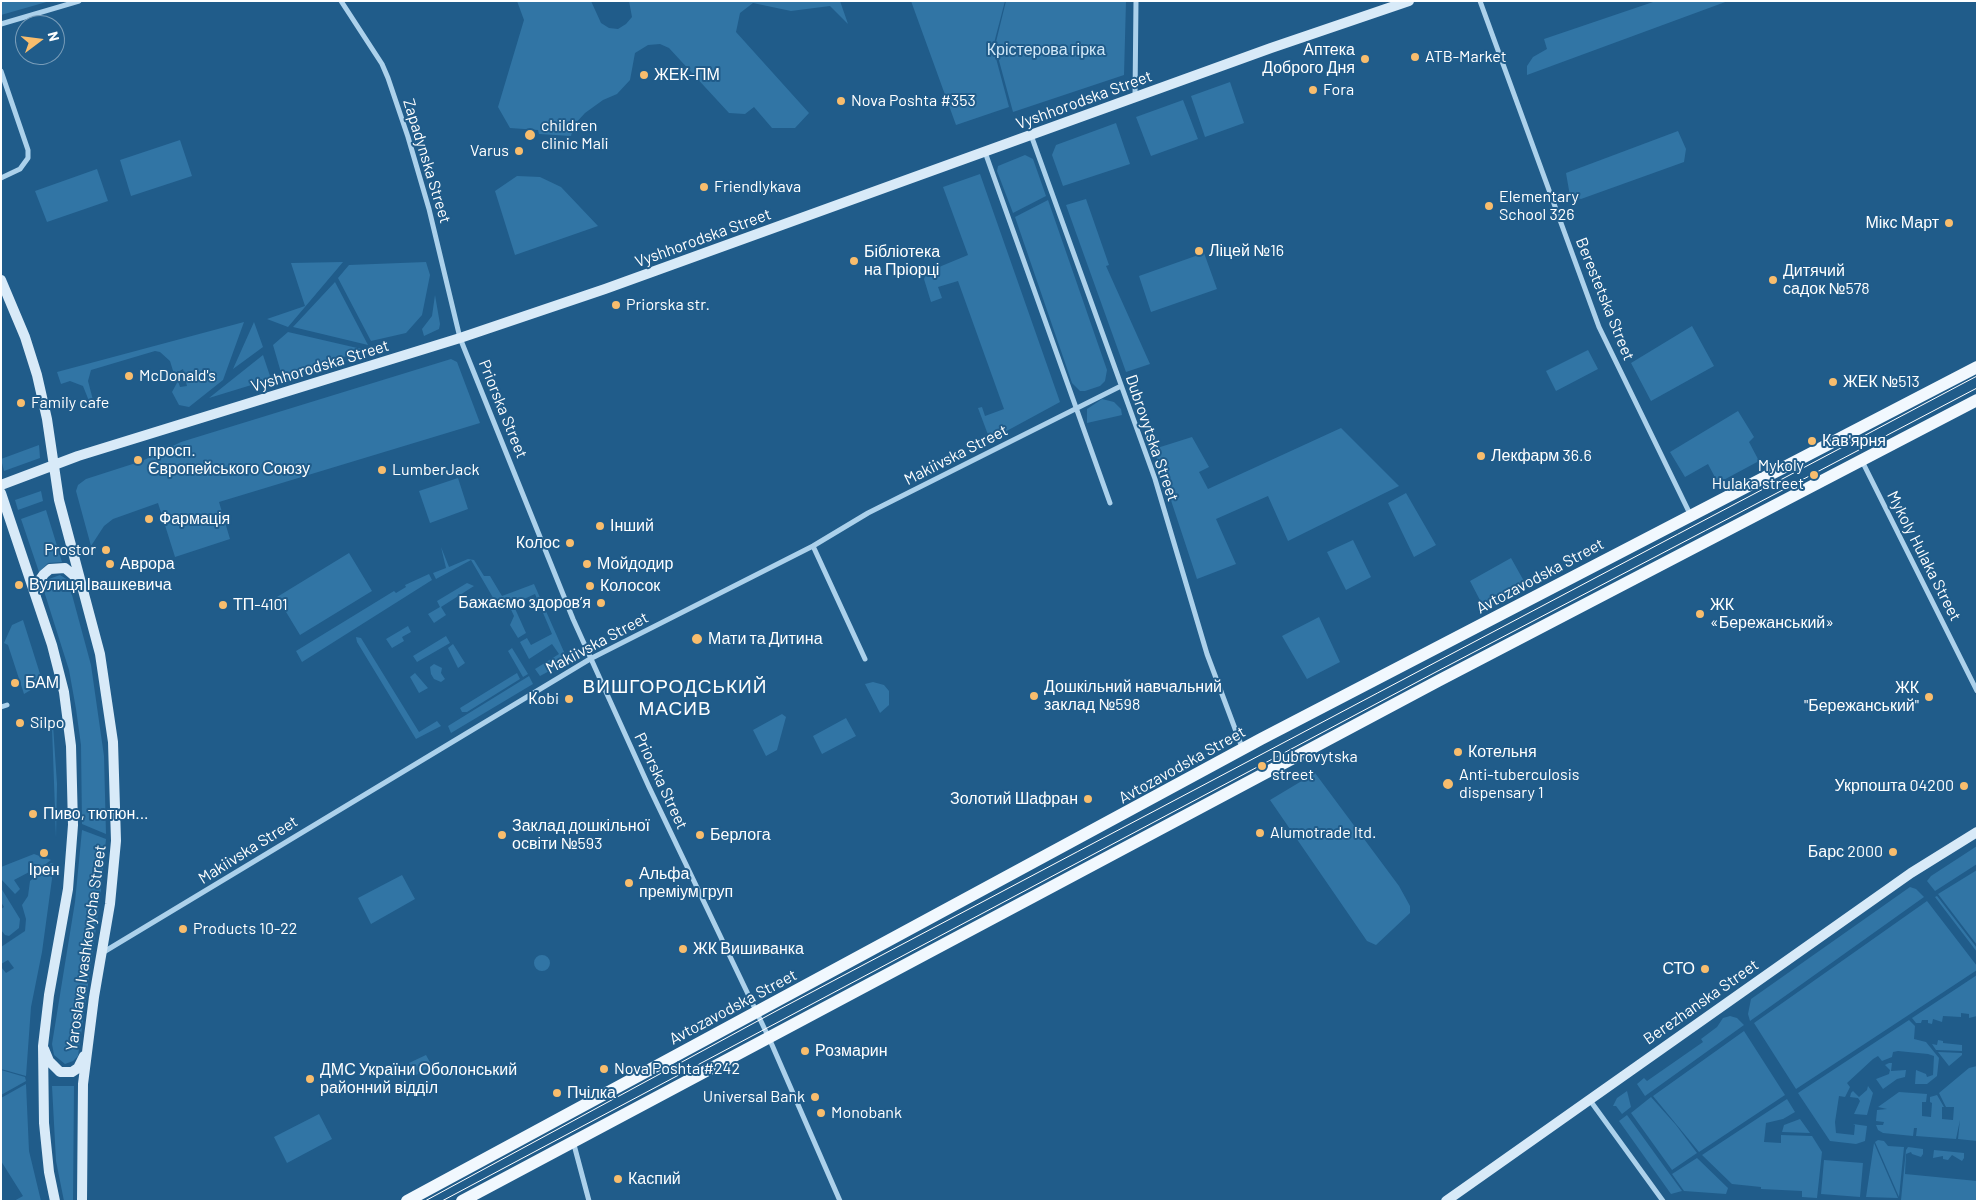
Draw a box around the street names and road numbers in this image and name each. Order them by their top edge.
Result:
street label: Vyshhorodska Street [1013,66,1155,134]
street label: Zapadynska Street [399,96,455,226]
street label: Vyshhorodska Street [632,204,774,272]
street label: Berestetska Street [1572,235,1638,363]
street label: Vyshhorodska Street [249,336,391,396]
street label: Priorska Street [475,357,531,461]
street label: Dubrovytska Street [1121,372,1183,504]
street label: Makiivska Street [901,421,1011,489]
street label: Mykoly Hulaka Street [1883,488,1965,624]
street label: Avtozavodska Street [1473,534,1607,618]
street label: Makiivska Street [542,608,652,678]
street label: Avtozavodska Street [1115,722,1249,808]
street label: Priorska Street [630,730,692,832]
street label: Makiivska Street [195,812,301,888]
street label: Yaroslava Ivashkevycha Street [62,844,110,1052]
street label: Berezhanska Street [1640,955,1762,1049]
street label: Avtozavodska Street [666,965,800,1049]

